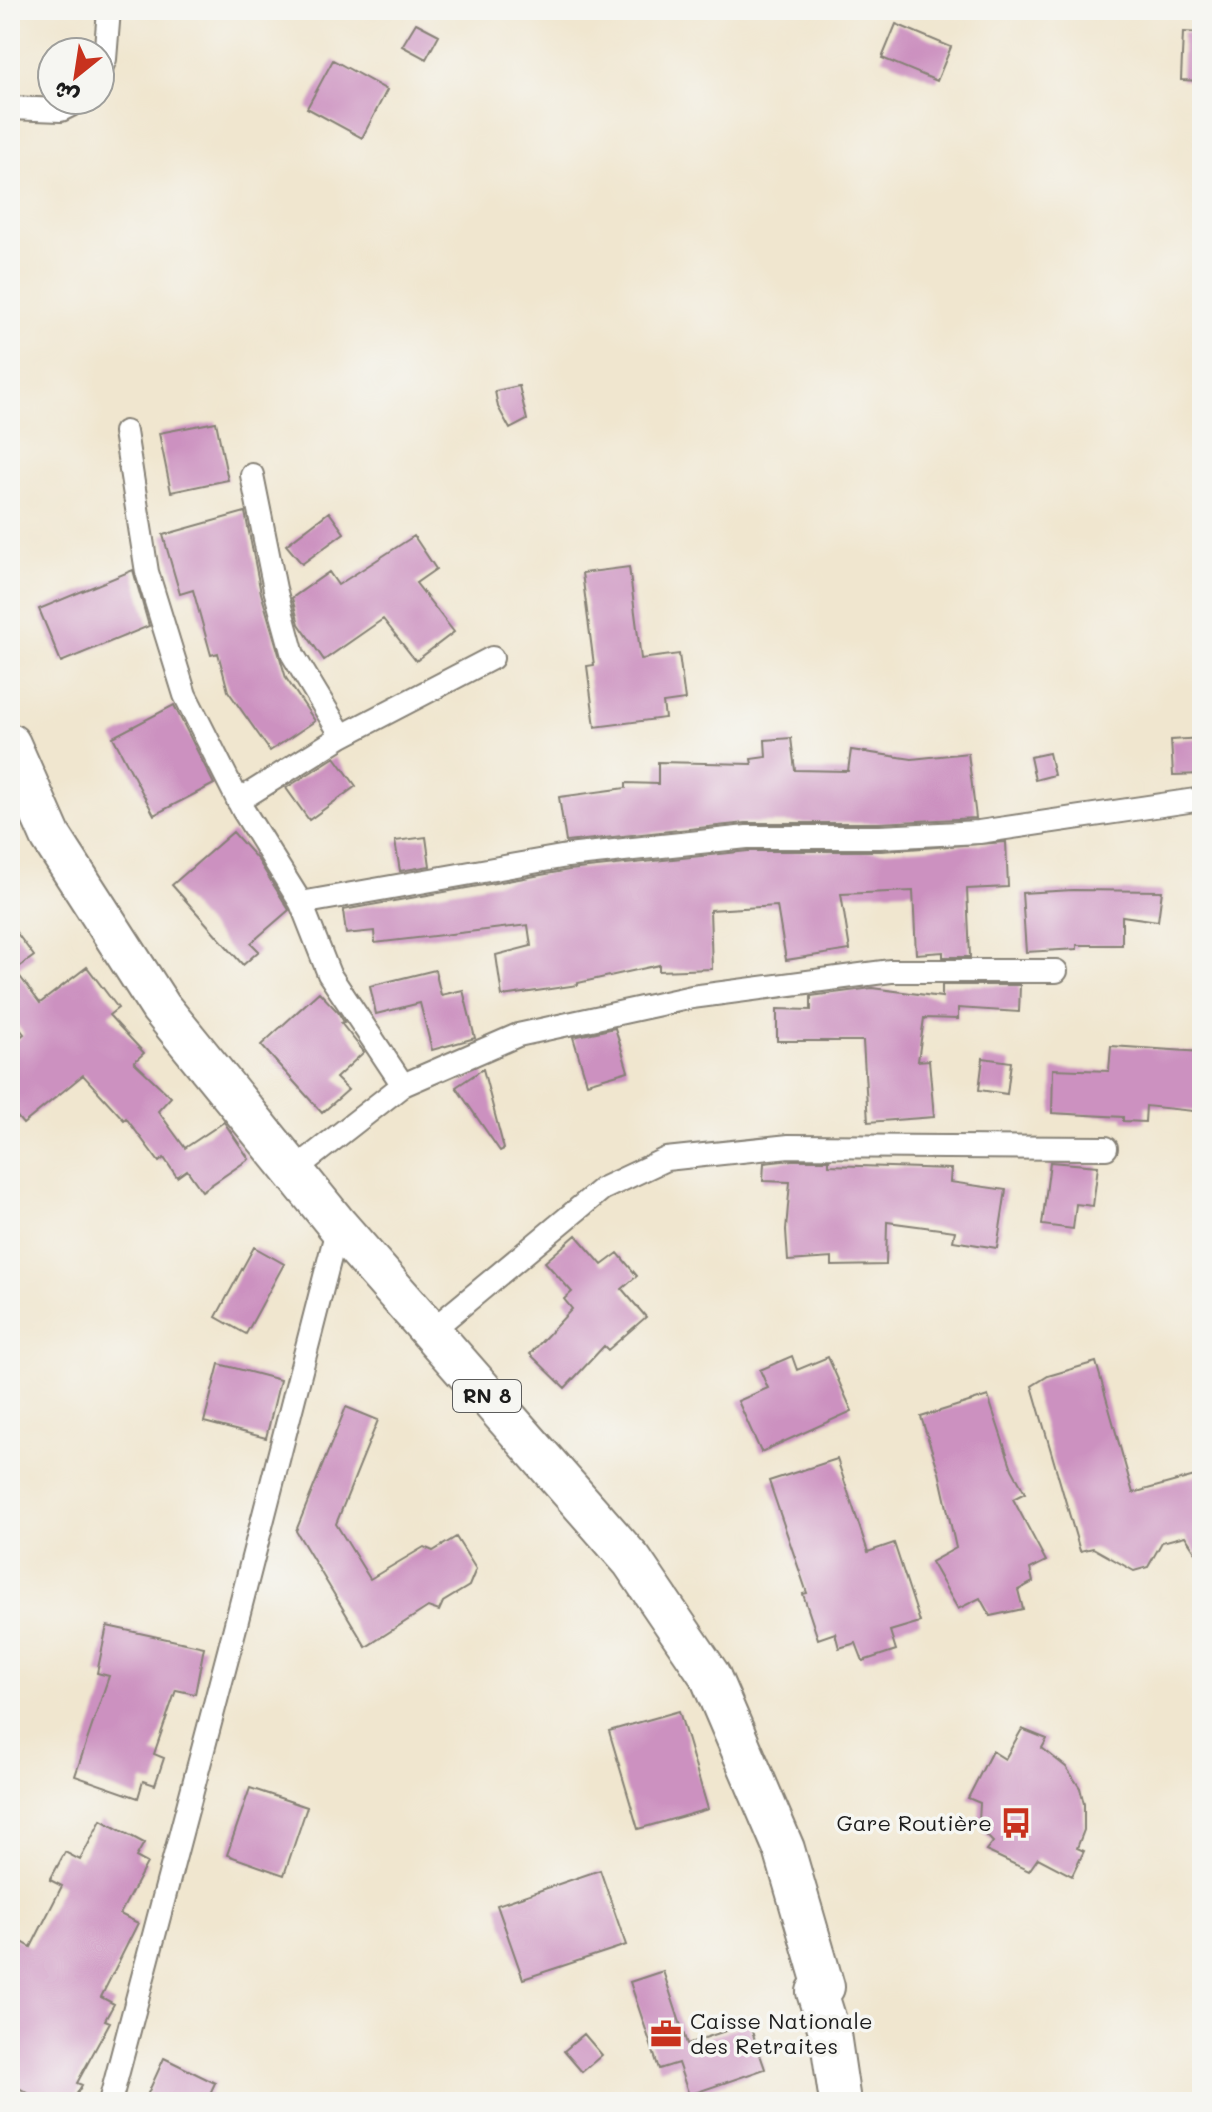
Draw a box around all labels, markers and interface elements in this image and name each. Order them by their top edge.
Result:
north arrow [36,36,116,116]
text: ش [48,75,83,112]
road number: RN 8 [453,1380,521,1412]
bus stop icon: Gare Routière [999,1806,1033,1840]
place label: Gare Routière [836,1808,992,1837]
place label: Caisse Nationale des Retraites [690,2006,873,2060]
office icon: Caisse Nationale des Retraites [649,2017,683,2051]

